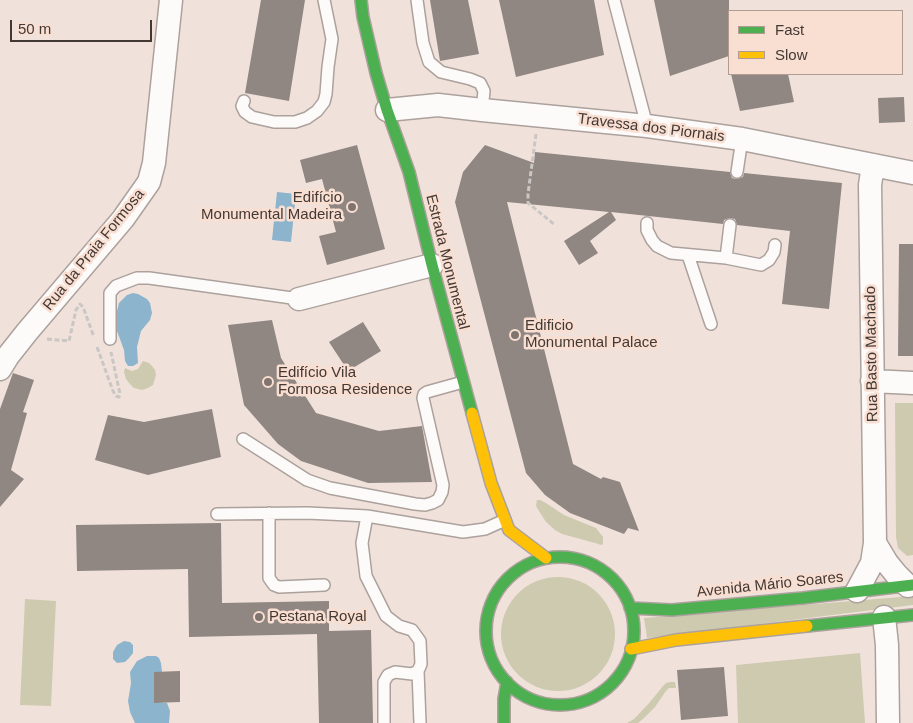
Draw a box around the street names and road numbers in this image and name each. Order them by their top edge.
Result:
street label: Travessa dos Piornais [577,110,725,146]
street label: Rua da Praia Formosa [40,186,148,314]
street label: Estrada Monumental [422,193,472,331]
street label: Rua Basto Machado [862,286,882,422]
street label: Avenida Mário Soares [696,568,844,602]

